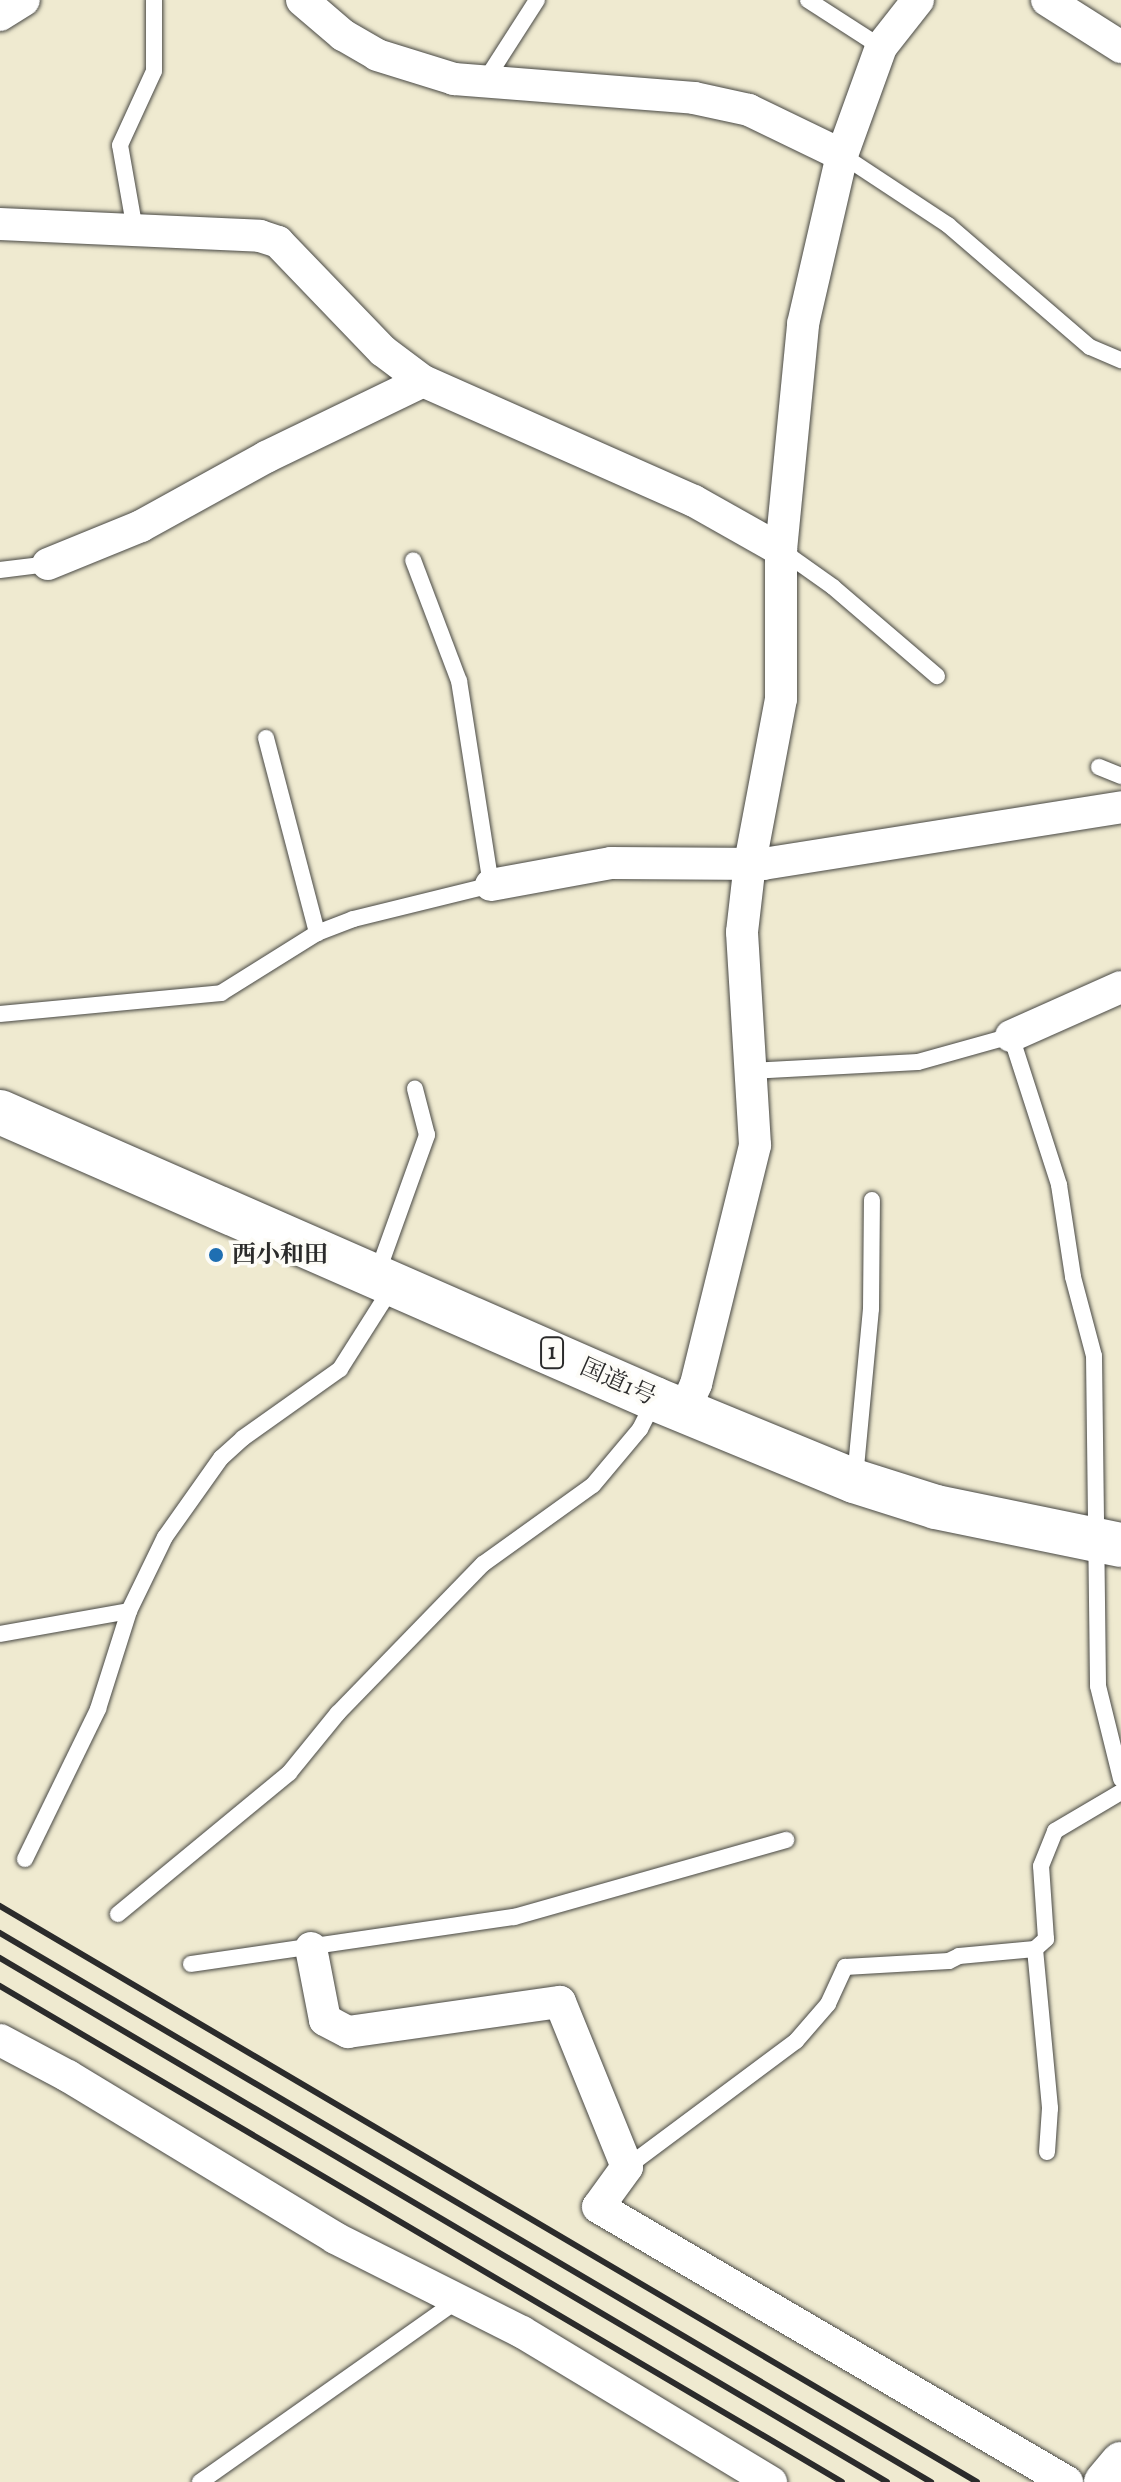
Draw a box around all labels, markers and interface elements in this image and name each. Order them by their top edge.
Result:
place label: 西小和田 [232,1241,328,1269]
marker: 西小和田 [207,1246,225,1264]
road number: 1 [540,1335,564,1371]
street label: 国道1号 [576,1353,660,1411]

